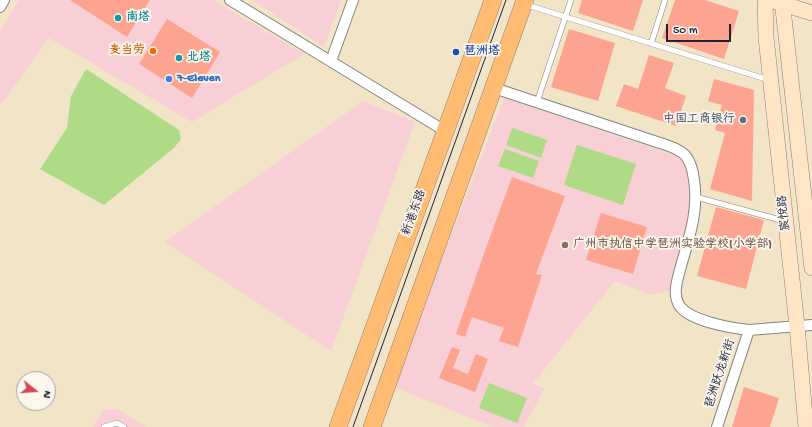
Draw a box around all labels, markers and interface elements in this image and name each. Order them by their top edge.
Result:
place label: 南塔 [126,11,150,25]
marker: 南塔 [113,13,123,23]
scale bar [668,16,733,42]
text: 50 m [673,24,698,38]
place label: 麦当劳 [109,44,145,58]
place label: 琶洲塔 [464,45,500,59]
marker: 麦当劳 [148,46,158,56]
marker: 琶洲塔 [451,47,461,57]
place label: 北塔 [187,51,211,65]
marker: 北塔 [174,53,184,63]
place label: 7-Eleven [177,72,221,86]
marker: 7-Eleven [164,74,174,84]
place label: 中国工商银行 [663,113,735,127]
marker: 中国工商银行 [738,115,748,125]
street label: 新港东路 [400,188,430,238]
street label: 宸悦路 [776,194,794,232]
place label: 广州市执信中学琶洲实验学校(小学部) [573,238,772,252]
marker: 广州市执信中学琶洲实验学校(小学部) [560,240,570,250]
street label: 琶洲跃龙新街 [703,338,739,410]
north arrow [16,371,56,411]
text: N [40,389,53,399]

